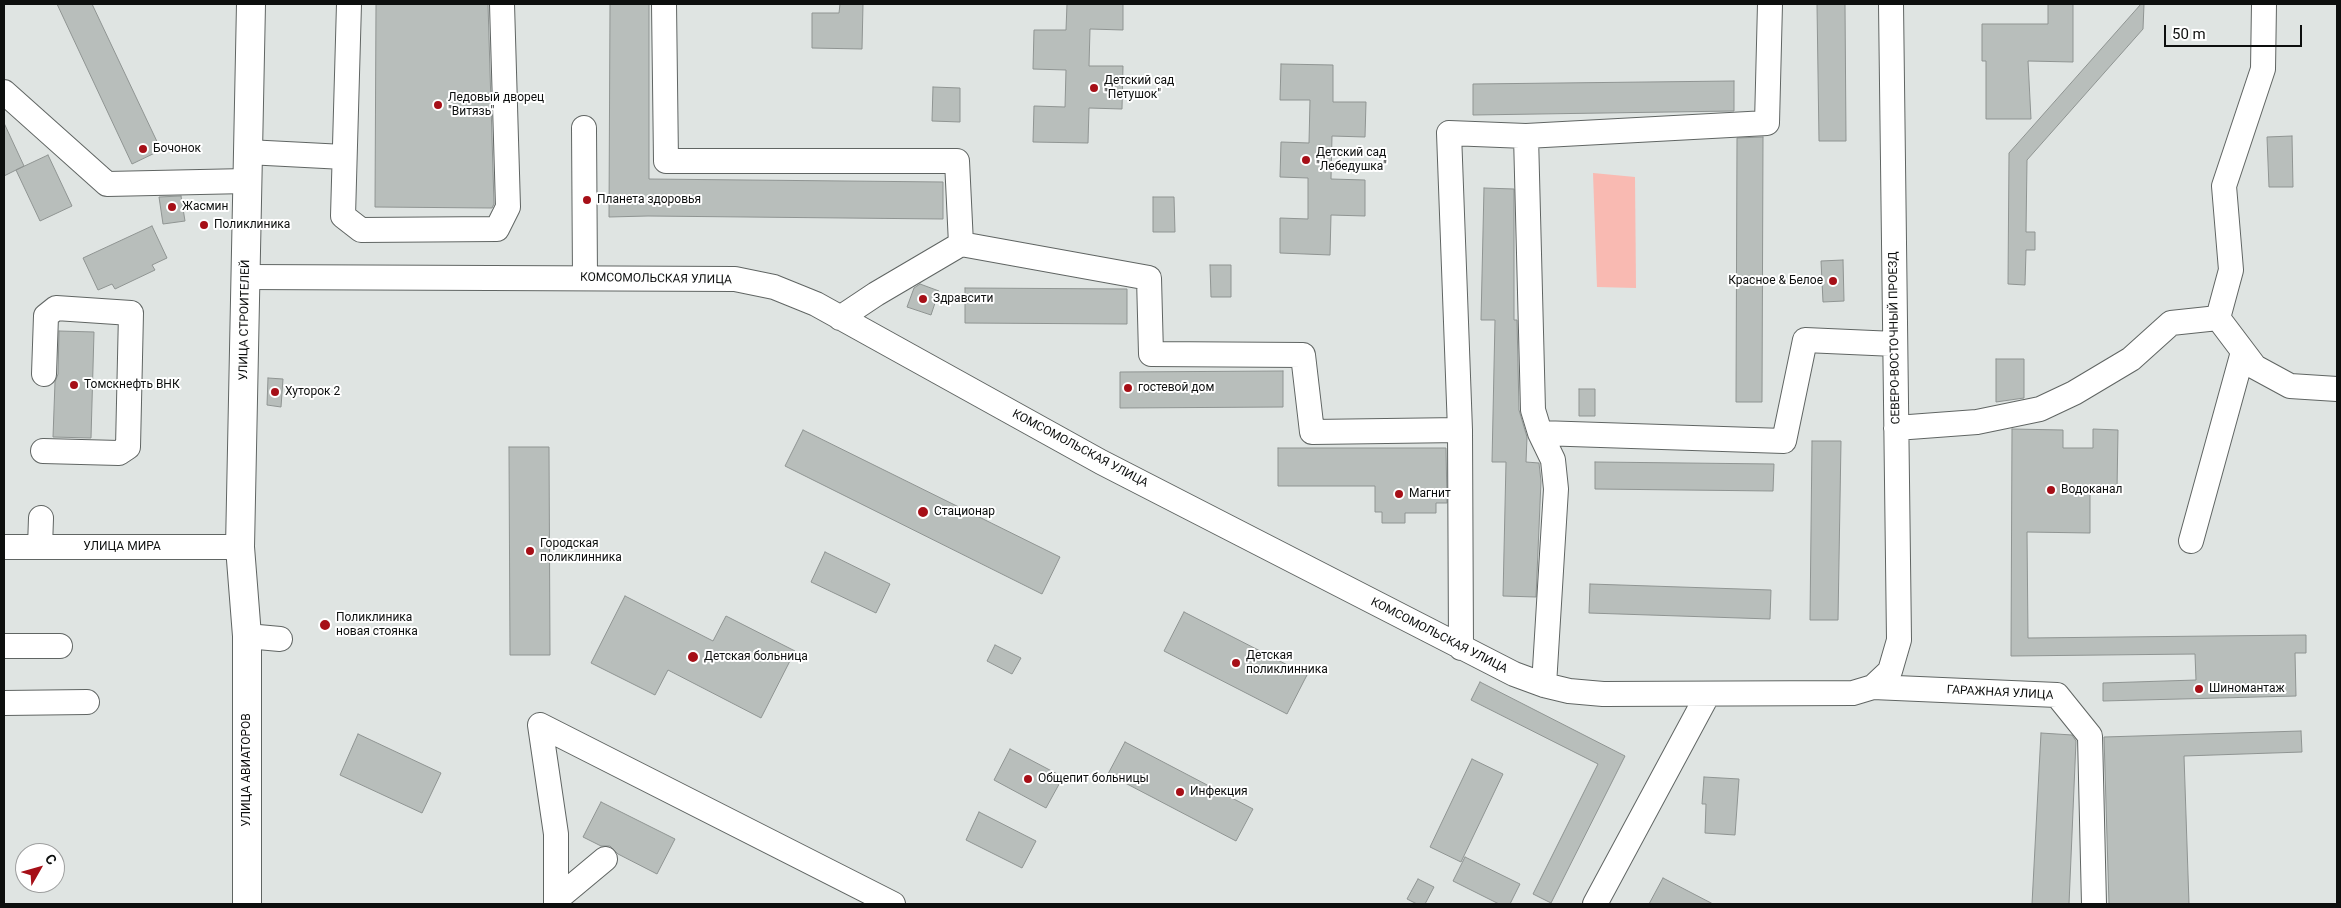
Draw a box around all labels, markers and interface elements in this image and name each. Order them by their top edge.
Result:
scale bar [2166,15,2304,47]
text: 50 m [2172,25,2206,43]
place label: Детский сад "Петушок" [1104,74,1174,102]
marker: Детский сад "Петушок" [1088,82,1100,94]
place label: Ледовый дворец "Витязь" [448,91,544,119]
marker: Ледовый дворец "Витязь" [432,99,444,111]
place label: Бочонок [153,142,201,156]
marker: Бочонок [137,143,149,155]
place label: Детский сад "Лебедушка" [1316,146,1387,174]
marker: Детский сад "Лебедушка" [1300,154,1312,166]
place label: Планета здоровья [597,193,701,207]
marker: Планета здоровья [581,194,593,206]
place label: Жасмин [182,200,228,214]
marker: Жасмин [166,201,178,213]
place label: Поликлиника [214,218,290,232]
marker: Поликлиника [198,219,210,231]
street label: СЕВЕРО-ВОСТОЧНЫЙ ПРОЕЗД [1886,252,1904,424]
street label: УЛИЦА СТРОИТЕЛЕЙ [237,259,253,381]
street label: КОМСОМОЛЬСКАЯ УЛИЦА [580,270,732,288]
place label: Красное & Белое [1728,274,1823,288]
marker: Красное & Белое [1827,275,1839,287]
place label: Здравсити [933,292,993,306]
marker: Здравсити [917,293,929,305]
place label: Томскнефть ВНК [84,378,180,392]
marker: Томскнефть ВНК [68,379,80,391]
place label: гостевой дом [1138,381,1214,395]
marker: гостевой дом [1122,382,1134,394]
place label: Хуторок 2 [285,385,340,399]
marker: Хуторок 2 [269,386,281,398]
street label: КОМСОМОЛЬСКАЯ УЛИЦА [1010,407,1150,491]
place label: Водоканал [2061,483,2122,497]
marker: Водоканал [2045,484,2057,496]
place label: Магнит [1409,487,1451,501]
marker: Магнит [1393,488,1405,500]
marker: Стационар [916,505,930,519]
place label: Стационар [934,505,995,519]
place label: Городская поликлинника [540,537,622,565]
street label: УЛИЦА МИРА [83,540,161,554]
marker: Городская поликлинника [524,545,536,557]
street label: КОМСОМОЛЬСКАЯ УЛИЦА [1368,595,1510,677]
place label: Поликлиника новая стоянка [336,611,418,639]
marker: Поликлиника новая стоянка [318,618,332,632]
place label: Детская поликлинника [1246,649,1328,677]
marker: Детская больница [686,650,700,664]
place label: Детская больница [704,650,808,664]
marker: Детская поликлинника [1230,657,1242,669]
place label: Шиномантаж [2209,682,2285,696]
street label: ГАРАЖНАЯ УЛИЦА [1946,683,2054,703]
marker: Шиномантаж [2193,683,2205,695]
street label: УЛИЦА АВИАТОРОВ [240,713,254,827]
place label: Общепит больницы [1038,772,1149,786]
marker: Общепит больницы [1022,773,1034,785]
place label: Инфекция [1190,785,1248,799]
marker: Инфекция [1174,786,1186,798]
north arrow [15,843,65,893]
text: С [42,851,60,868]

